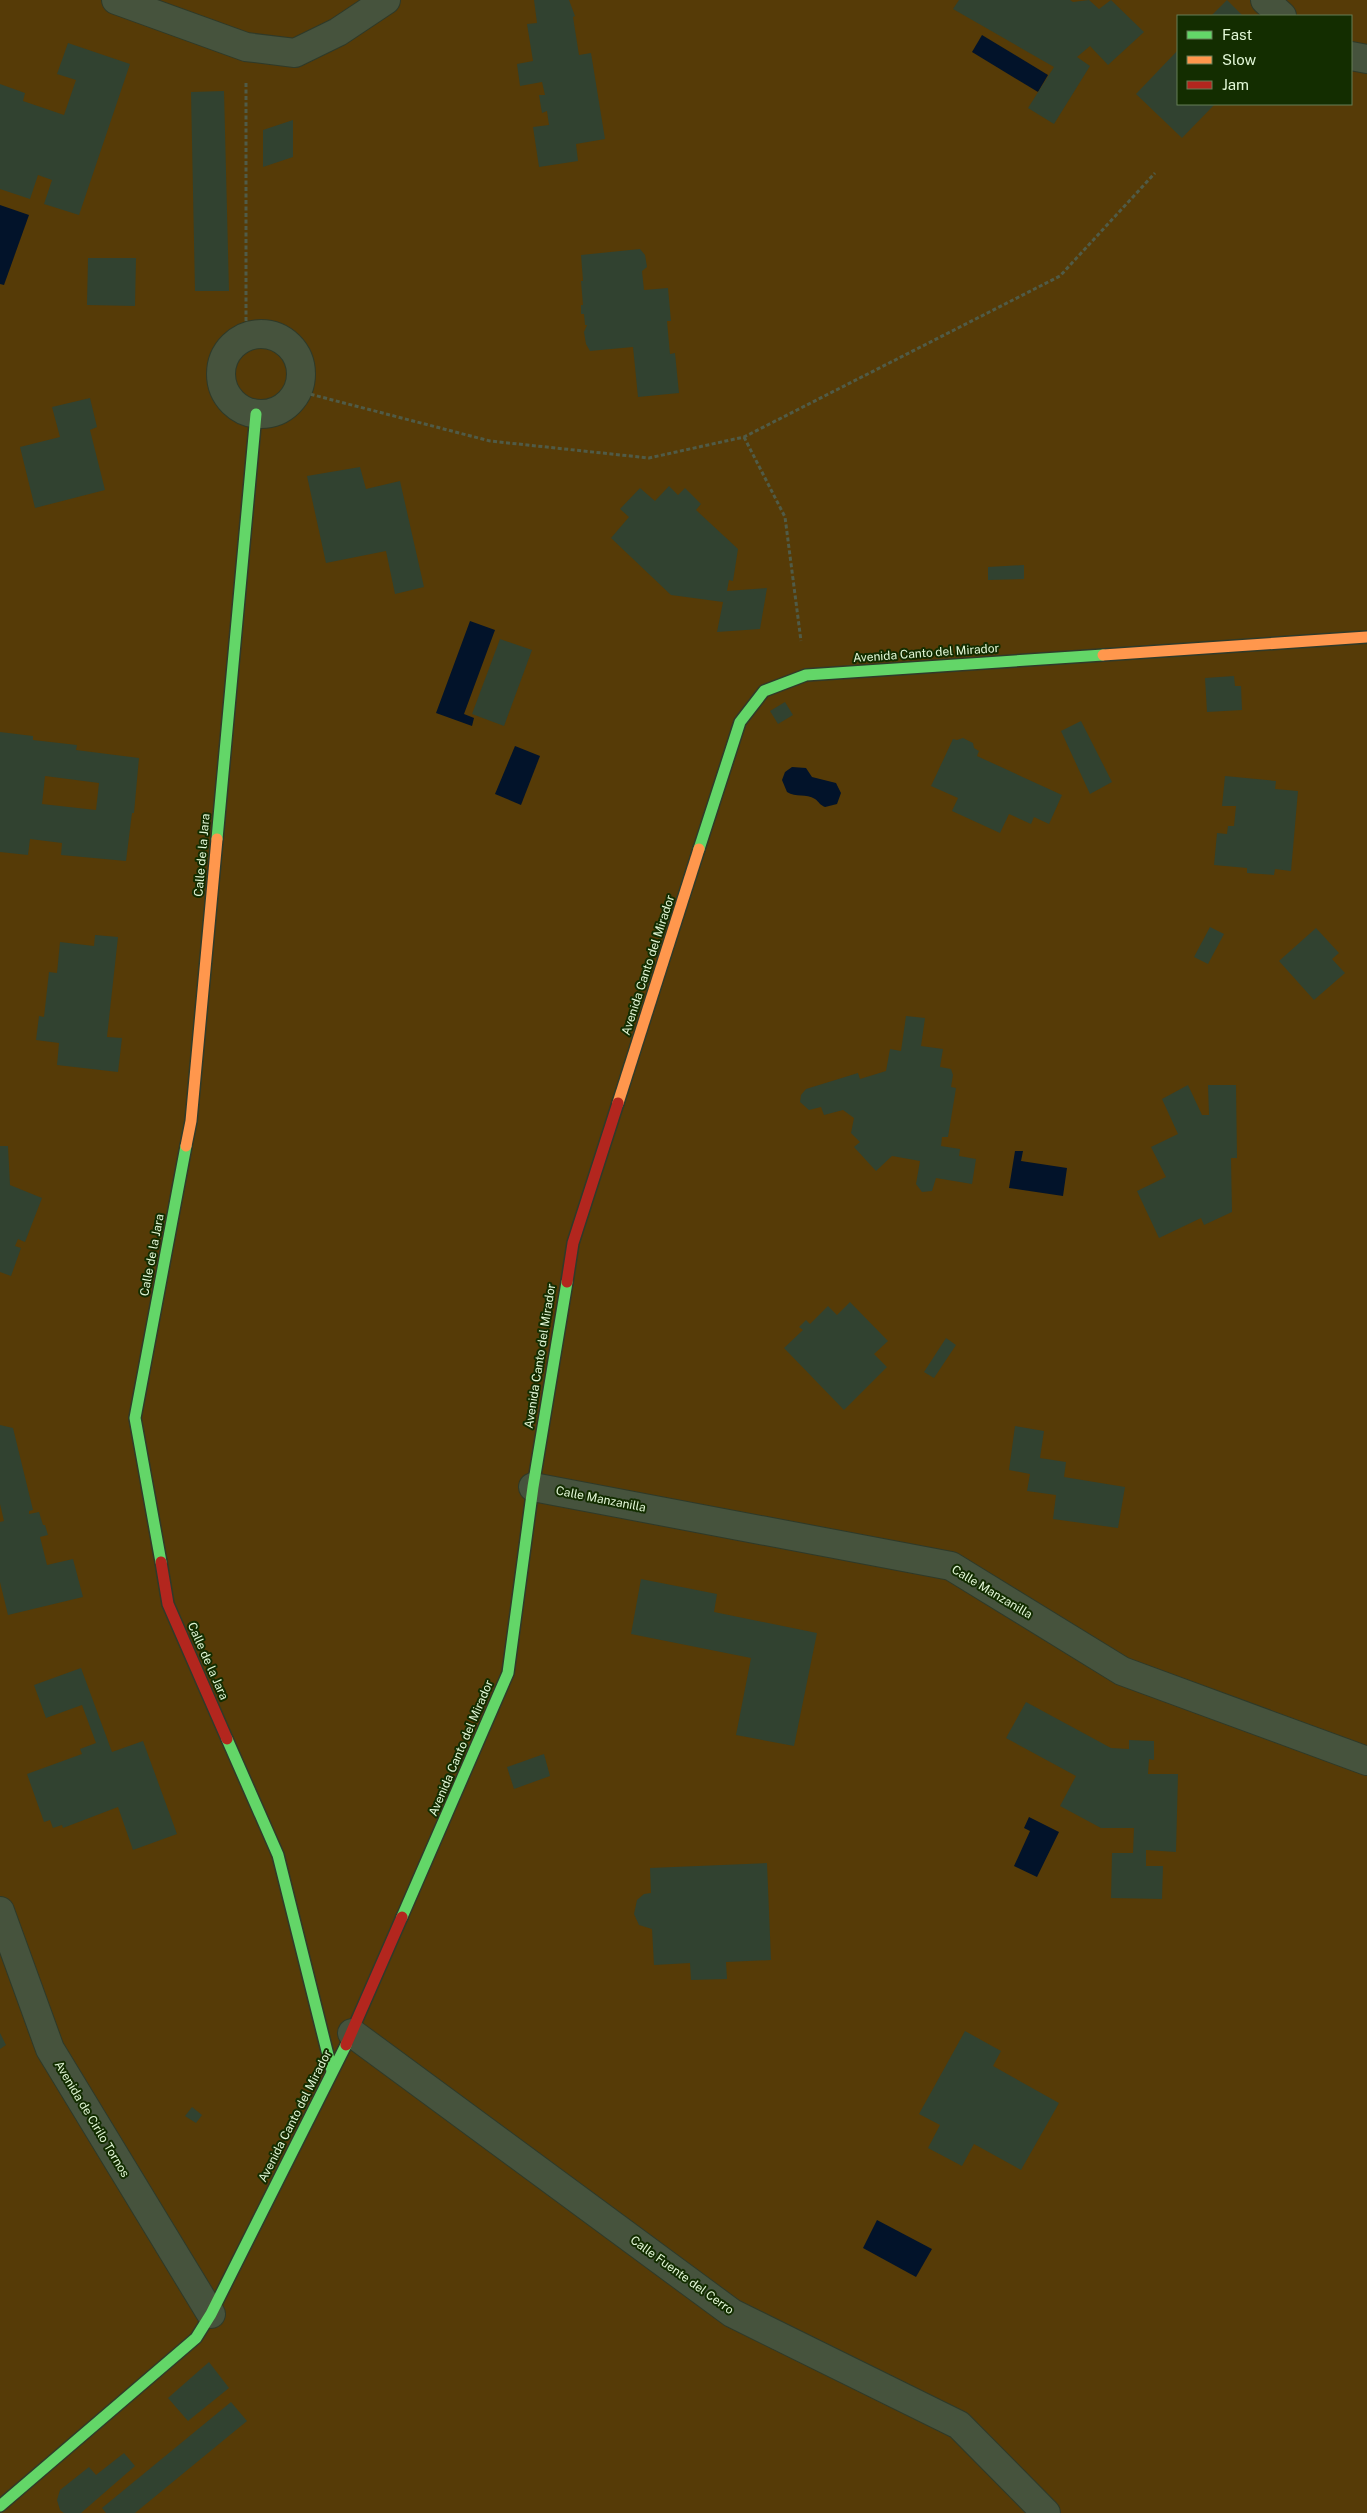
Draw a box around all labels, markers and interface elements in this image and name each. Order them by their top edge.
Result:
legend [1177,15,1352,105]
text: Fast [1222,26,1252,43]
text: Slow [1222,51,1257,68]
text: Jam [1222,76,1249,93]
street label: Avenida Canto del Mirador [852,641,1000,665]
street label: Calle de la Jara [191,813,213,897]
street label: Avenida Canto del Mirador [619,893,677,1037]
street label: Calle de la Jara [137,1213,167,1297]
street label: Avenida Canto del Mirador [522,1282,558,1429]
street label: Calle Manzanilla [555,1483,647,1515]
street label: Calle Manzanilla [949,1562,1035,1622]
street label: Calle de la Jara [185,1620,231,1702]
street label: Avenida Canto del Mirador [426,1678,496,1818]
street label: Avenida Canto del Mirador [256,2047,335,2184]
street label: Avenida de Cirilo Tornos [52,2058,132,2180]
street label: Calle Fuente del Cerro [628,2233,737,2317]

